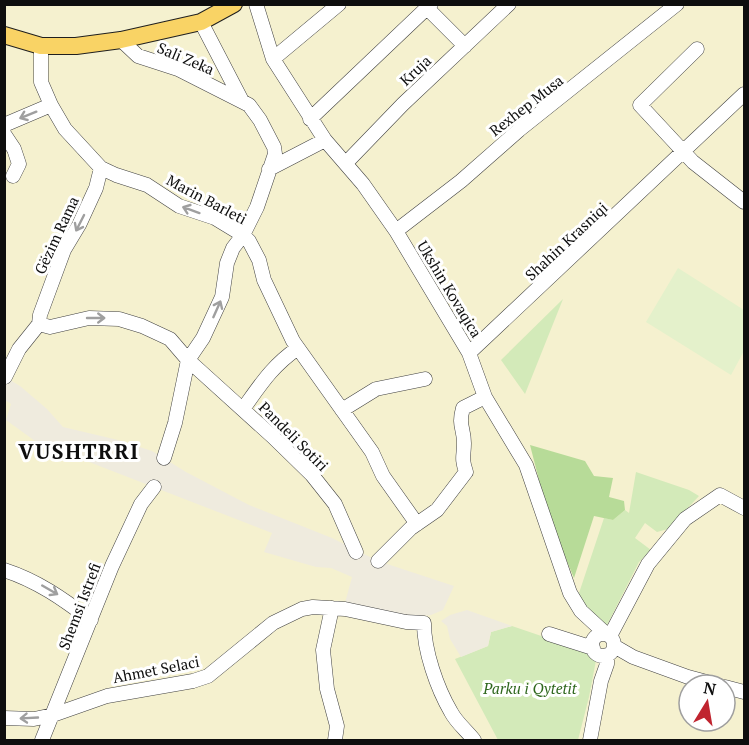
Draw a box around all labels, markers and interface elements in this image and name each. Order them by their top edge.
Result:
street label: Sali Zeka [154,37,218,79]
street label: Kruja [395,50,435,90]
street label: Rexhep Musa [485,70,567,140]
one-way arrow [19,110,37,121]
street label: Marin Barleti [163,169,251,229]
street label: Gëzim Rama [29,192,83,277]
street label: Shahin Krasniqi [520,198,612,284]
one-way arrow [182,203,201,214]
one-way arrow [74,213,85,231]
street label: Ukshin Kovaqica [413,237,487,342]
one-way arrow [211,300,223,318]
one-way arrow [86,313,106,324]
street label: Pandeli Sotiri [255,397,333,475]
district label: VUSHTRRI [18,437,140,465]
street label: Shemsi Istrefi [53,560,105,652]
one-way arrow [41,585,58,597]
street label: Ahmet Selaci [111,651,201,687]
north arrow [677,673,737,733]
text: N [702,676,718,700]
park label: Parku i Qytetit [482,678,578,698]
one-way arrow [19,713,39,724]

